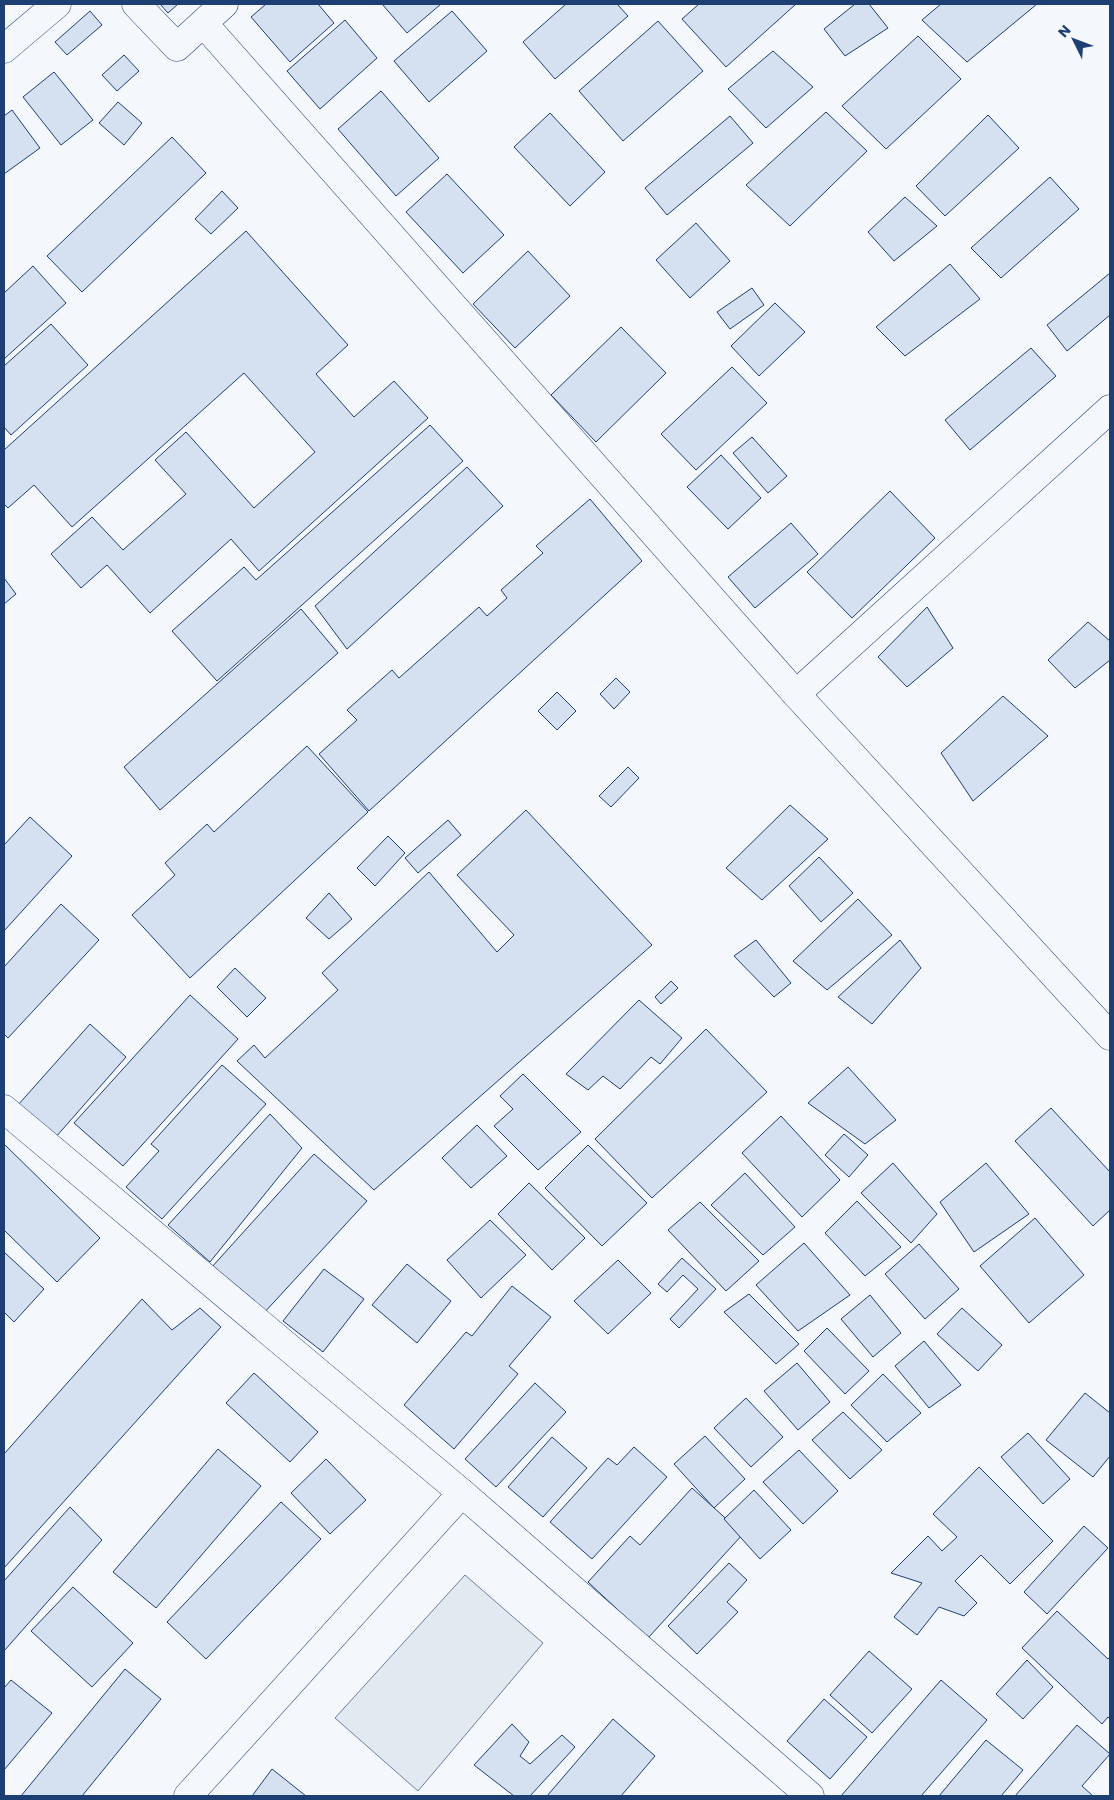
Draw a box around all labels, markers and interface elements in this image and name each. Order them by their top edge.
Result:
north arrow [1049,15,1099,65]
text: N [1053,21,1075,42]

